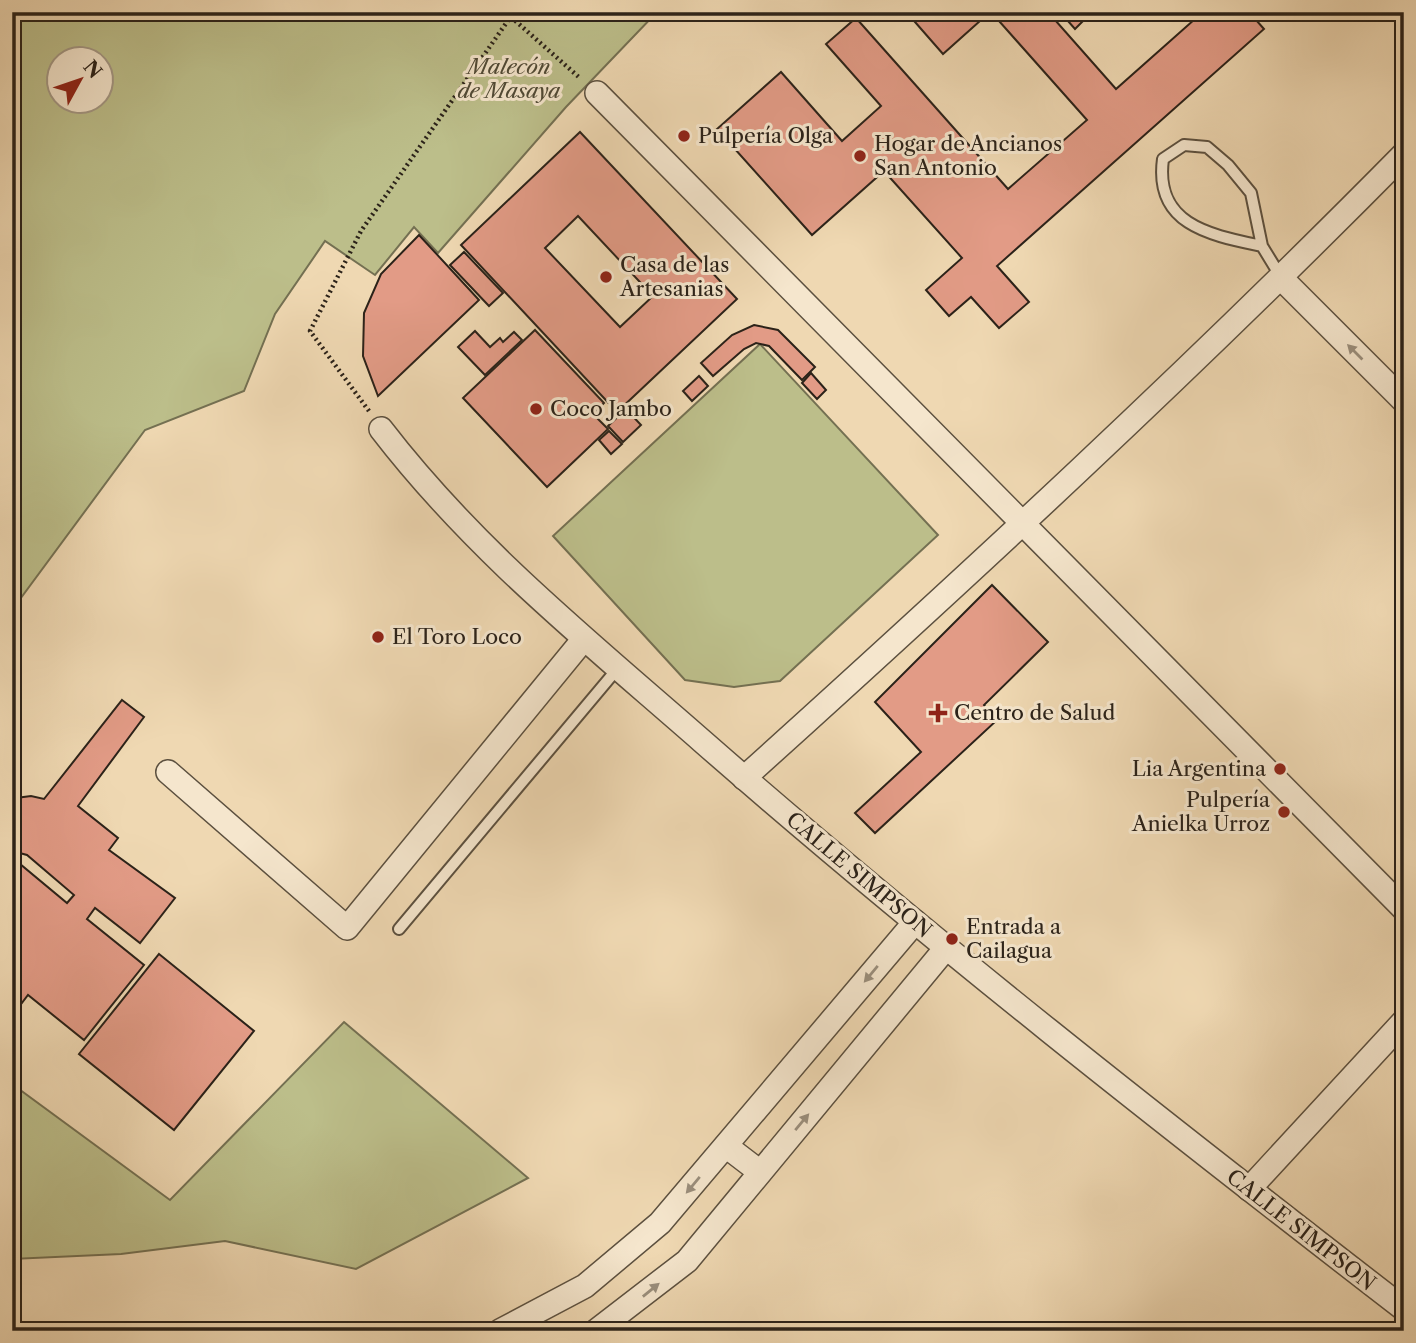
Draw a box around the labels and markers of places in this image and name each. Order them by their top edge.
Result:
place label: Pulpería Olga [698,123,834,148]
marker: Pulpería Olga [676,128,692,144]
place label: Hogar de Ancianos San Antonio [874,131,1062,180]
marker: Hogar de Ancianos San Antonio [852,148,868,164]
place label: Casa de las Artesanias [619,252,729,301]
marker: Casa de las Artesanias [598,269,614,285]
place label: Coco Jambo [550,396,672,421]
marker: Coco Jambo [528,401,544,417]
place label: El Toro Loco [392,624,522,649]
marker: El Toro Loco [370,629,386,645]
place label: Centro de Salud [954,700,1115,725]
marker: Centro de Salud [928,703,948,723]
place label: Lia Argentina [1132,756,1267,781]
marker: Lia Argentina [1272,761,1288,777]
place label: Pulpería Anielka Urroz [1131,787,1271,836]
marker: Pulpería Anielka Urroz [1276,804,1292,820]
place label: Entrada a Cailagua [966,914,1062,963]
marker: Entrada a Cailagua [944,931,960,947]

